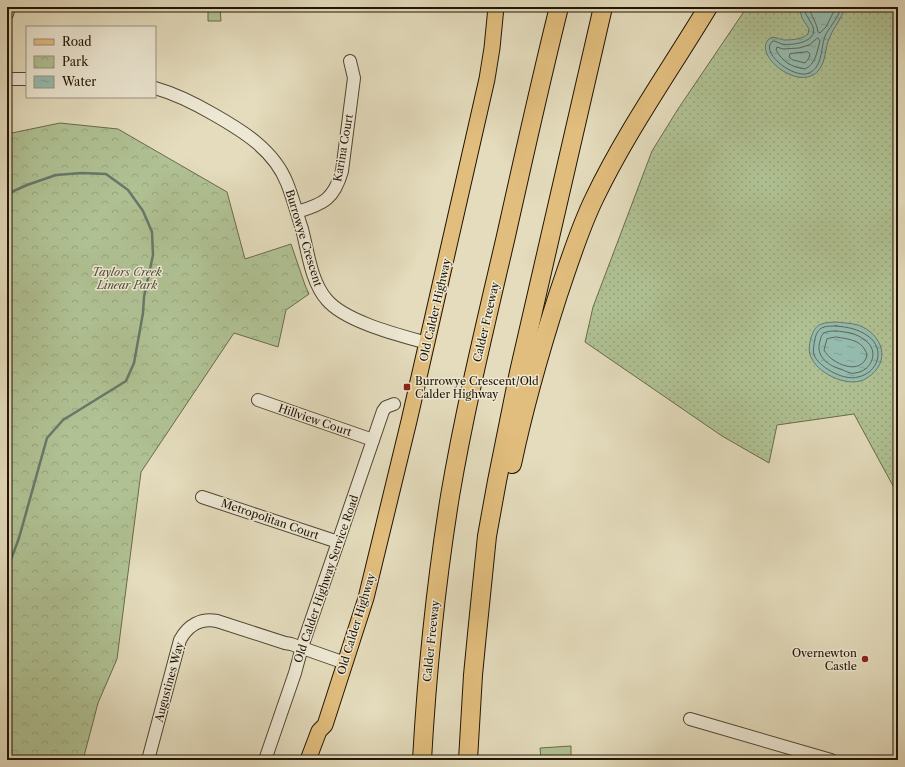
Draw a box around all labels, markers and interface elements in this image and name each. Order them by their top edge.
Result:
legend [26,26,156,98]
text: Road [62,34,92,49]
text: Park [62,54,89,69]
text: Water [61,74,96,89]
street label: Karina Court [330,113,356,183]
street label: Burrowye Crescent [283,188,325,288]
street label: Old Calder Highway [416,256,454,363]
park label: Taylors Creek Linear Park [92,265,162,292]
street label: Calder Freeway [470,280,502,364]
place label: Burrowye Crescent/Old Calder Highway [415,374,539,401]
marker: Burrowye Crescent/Old Calder Highway [402,382,412,392]
street label: Hillview Court [276,401,354,439]
street label: Old Calder Highway Service Road [291,493,361,665]
street label: Metropolitan Court [219,496,321,542]
street label: Old Calder Highway [334,572,378,676]
street label: Calder Freeway [420,599,442,682]
street label: Augustines Way [151,640,187,725]
place label: Overnewton Castle [792,646,857,673]
marker: Overnewton Castle [860,654,870,664]

